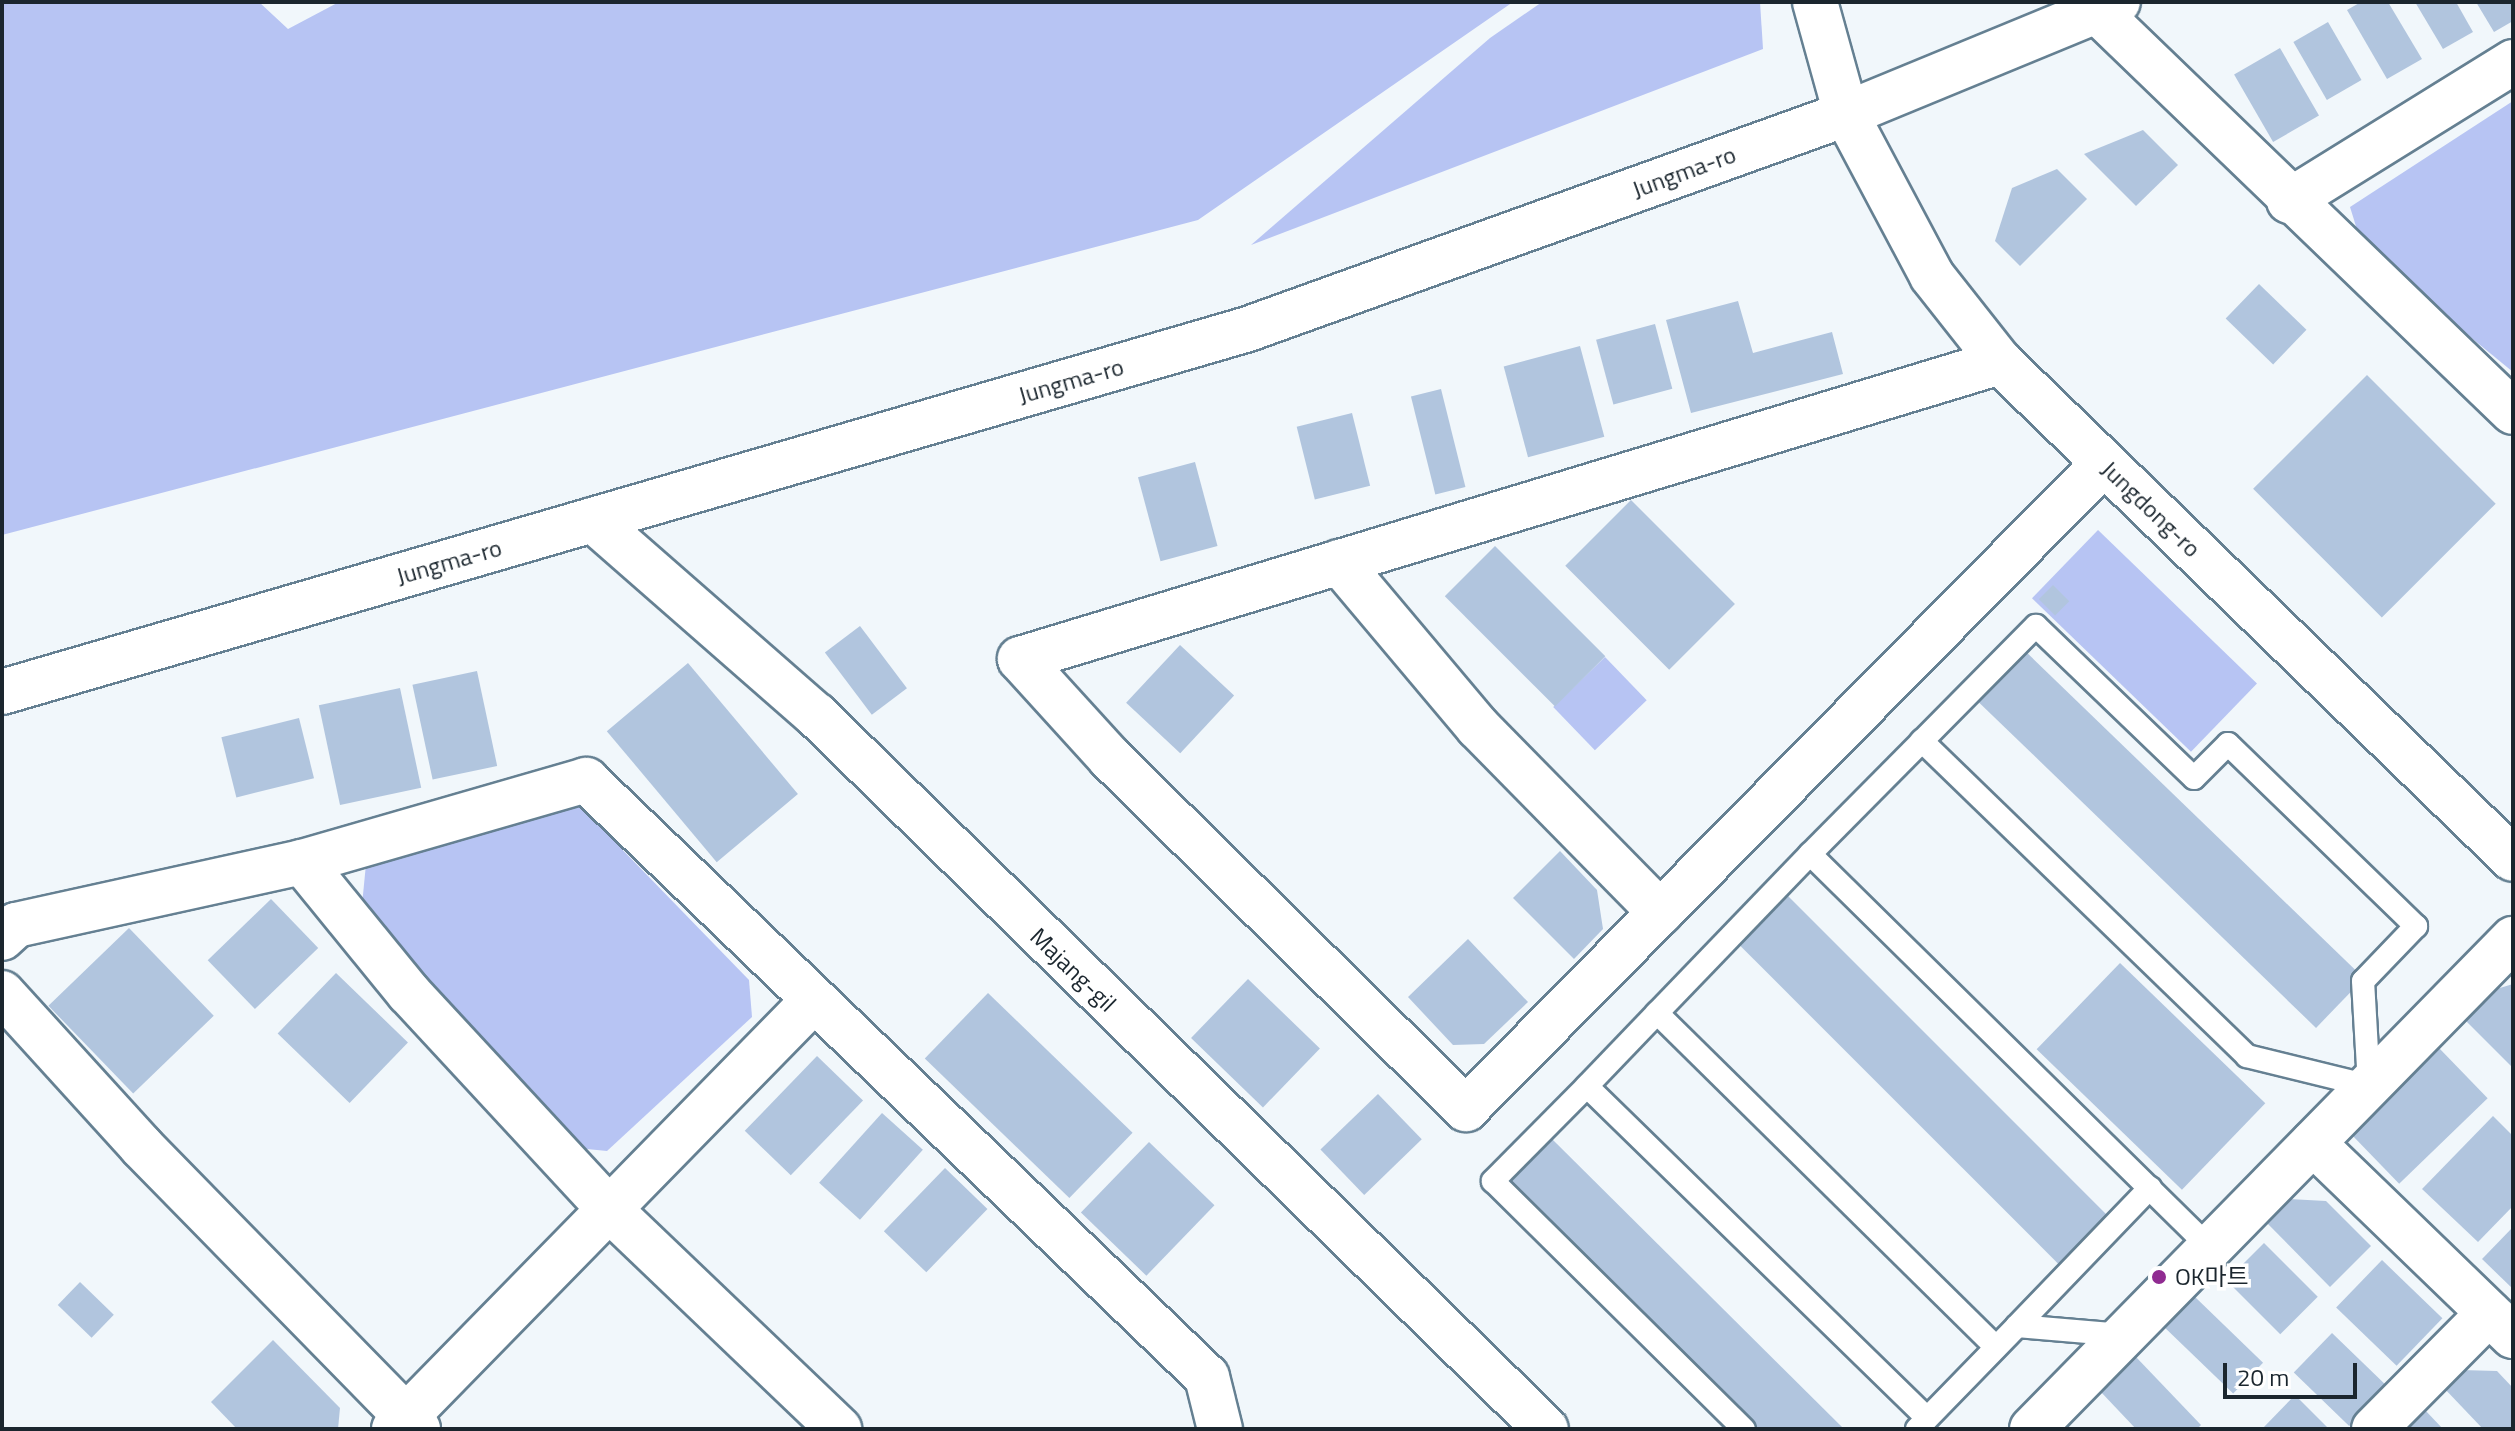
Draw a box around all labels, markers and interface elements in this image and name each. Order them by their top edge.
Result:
street label: Jungma-ro [1628,140,1740,204]
street label: Jungma-ro [1015,352,1127,410]
street label: Jungdong-ro [2096,455,2206,563]
street label: Jungma-ro [393,533,505,591]
street label: Majang-gil [1024,922,1122,1018]
place label: OK마트 [2175,1263,2249,1291]
marker: OK마트 [2150,1268,2168,1286]
scale bar [2227,1347,2361,1397]
text: 20 m [2237,1359,2289,1395]

